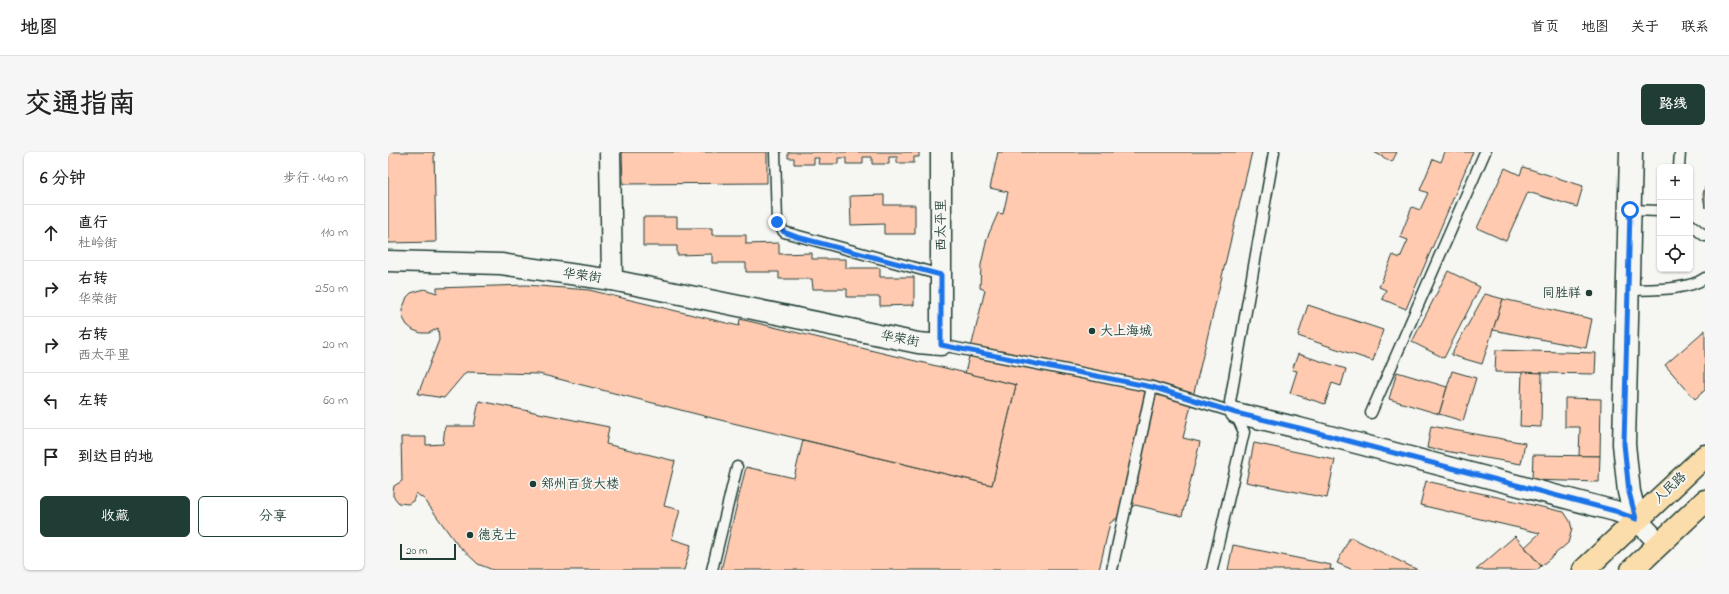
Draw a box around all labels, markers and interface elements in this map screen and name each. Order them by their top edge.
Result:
text: 地图 [20,15,58,42]
text: 首页 [1531,17,1559,38]
text: 地图 [1581,17,1609,38]
text: 关于 [1631,17,1659,38]
text: 联系 [1681,17,1709,38]
button: 路线 [1641,84,1705,125]
text: 交通指南 [24,85,136,126]
map controls [1657,164,1693,272]
button: + [1657,164,1693,200]
text: 6 分钟 [40,166,86,191]
text: 步行 · 440 m [283,169,348,188]
street label: 西太平里 [932,199,951,251]
button: − [1657,200,1693,236]
route start [1621,201,1639,219]
text: 直行 [78,212,108,234]
route end [768,213,786,231]
icon: ahead [40,222,62,244]
text: 110 m [321,223,348,242]
text: 杜岭街 [78,234,117,253]
button: locate [1657,236,1693,272]
street label: 华荣街 [561,264,603,288]
text: 右转 [78,268,108,290]
icon: right [40,278,62,300]
text: 250 m [315,279,348,298]
place label: 同胜祥 [1542,284,1581,303]
marker: 同胜祥 [1584,288,1594,298]
text: 华荣街 [78,290,117,309]
place label: 大上海城 [1100,322,1152,341]
text: 右转 [78,324,108,346]
street label: 华荣街 [879,326,921,352]
marker: 大上海城 [1087,326,1097,336]
icon: right [40,334,62,356]
text: 20 m [323,335,348,354]
text: 西太平里 [78,346,130,365]
icon: left [40,390,62,412]
text: 左转 [78,390,108,412]
text: 60 m [323,391,348,410]
icon: arrive [40,446,62,468]
text: 到达目的地 [78,446,153,468]
street label: 人民路 [1649,468,1691,508]
place label: 郑州百货大楼 [541,475,619,494]
marker: 郑州百货大楼 [528,479,538,489]
button: 收藏 [40,496,190,537]
button: 分享 [198,496,348,537]
place label: 德克士 [478,526,517,545]
marker: 德克士 [465,530,475,540]
scale bar [400,542,456,561]
text: 20 m [406,543,428,559]

